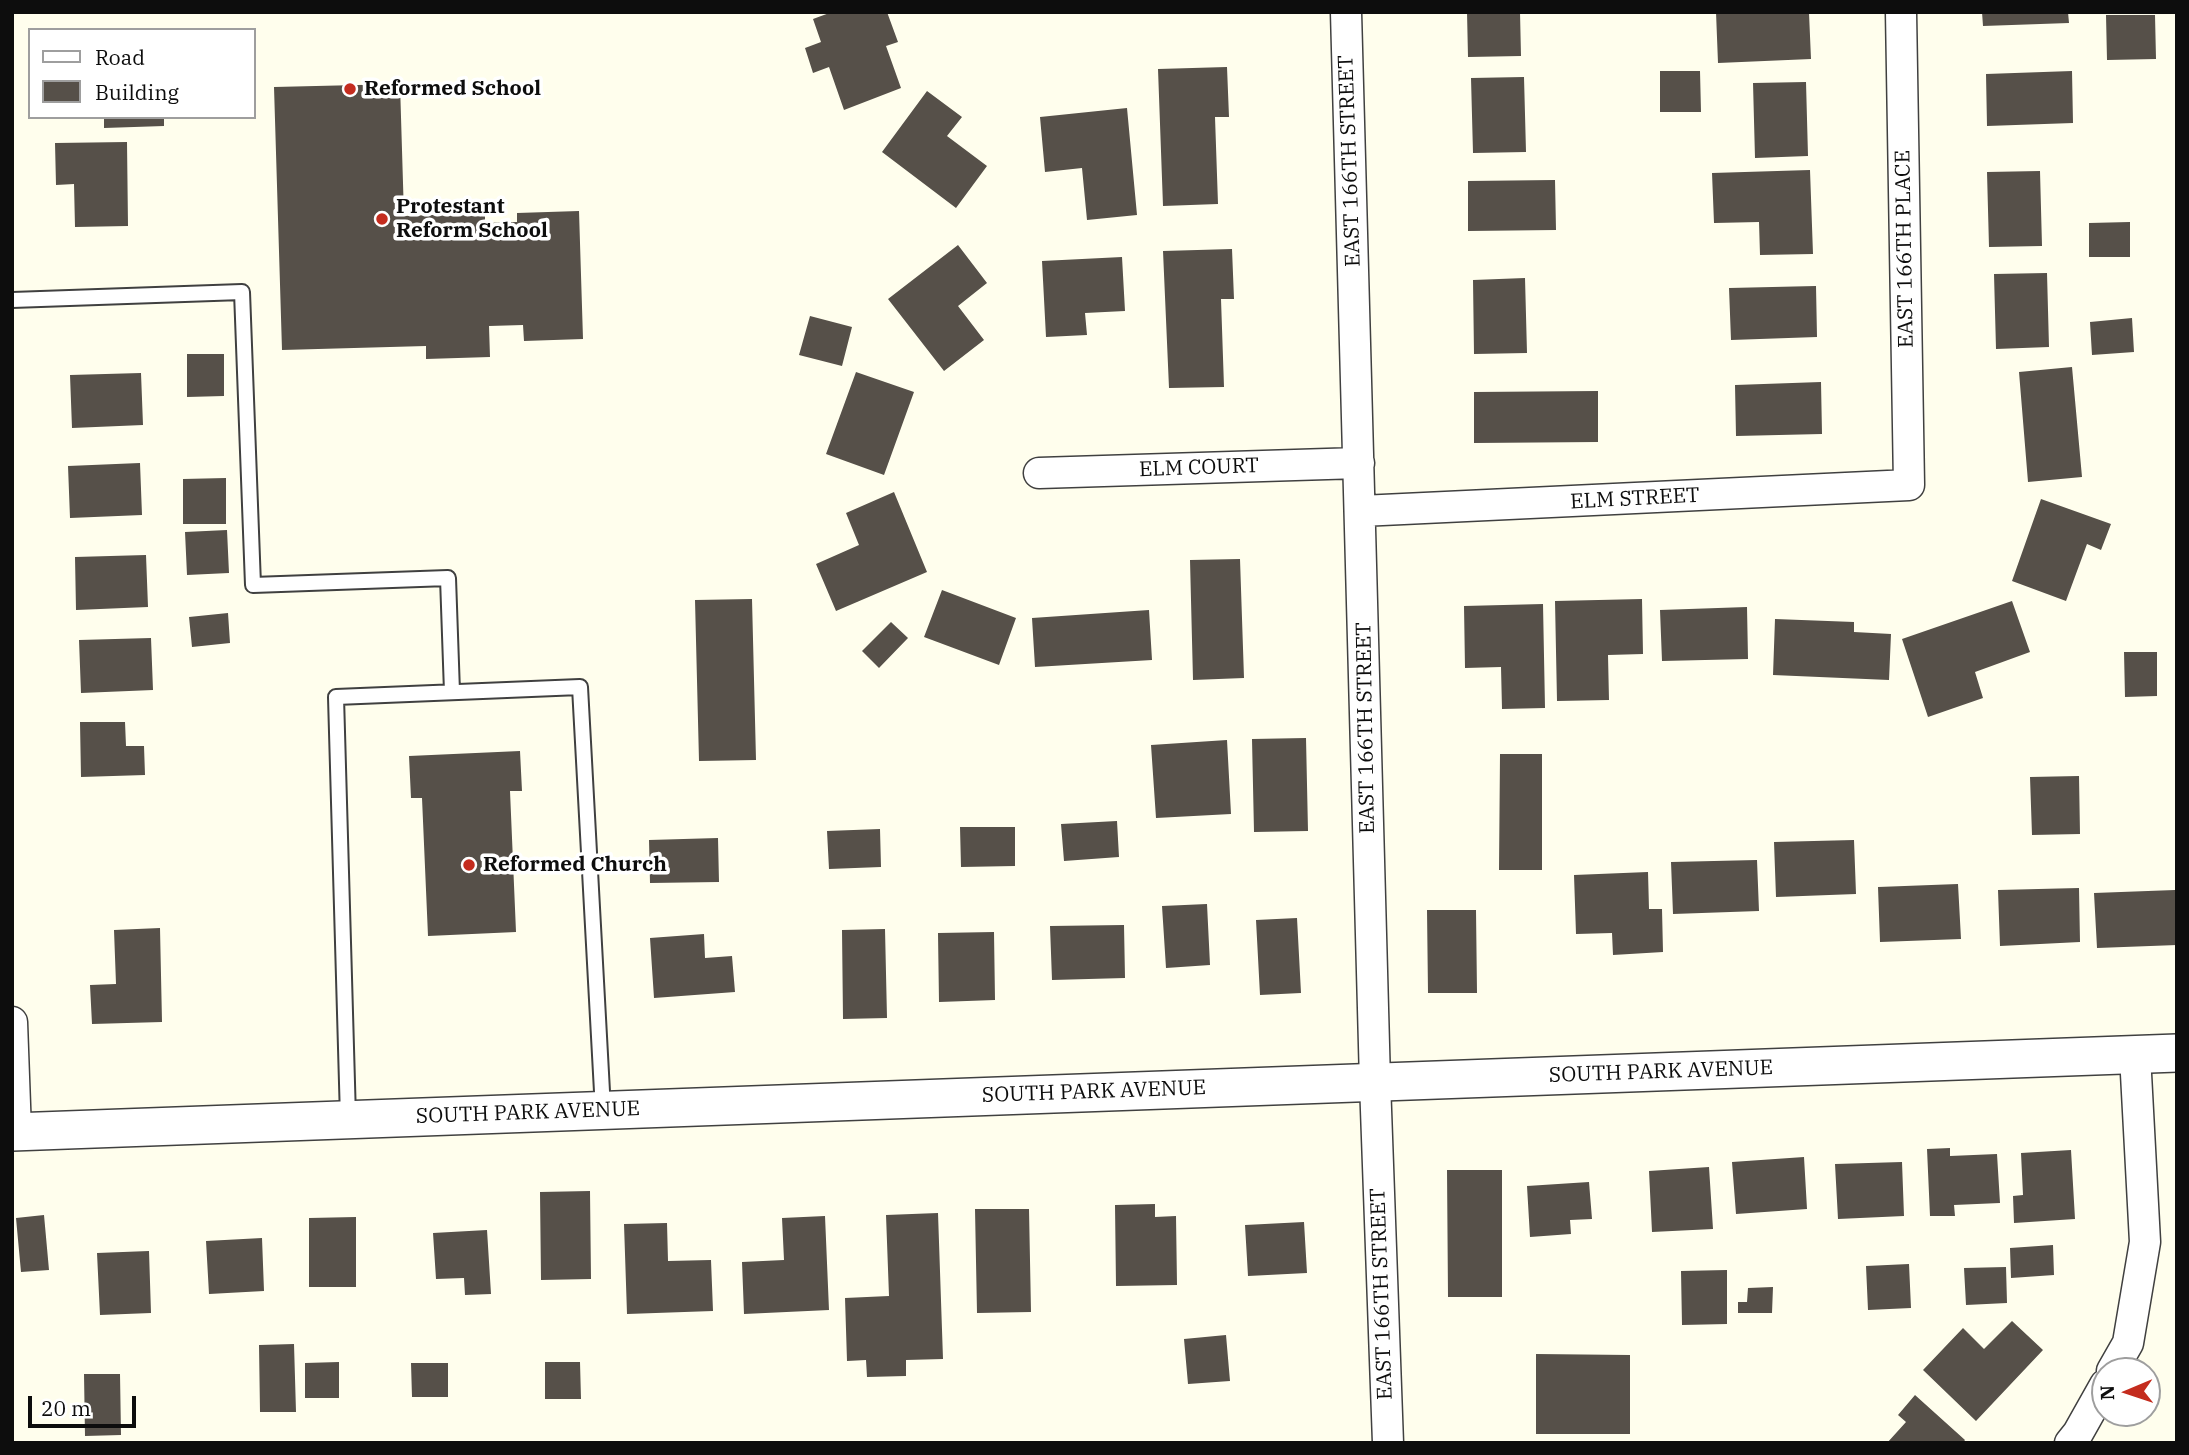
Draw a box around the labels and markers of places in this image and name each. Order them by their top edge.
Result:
place label: Reformed School [364,76,541,102]
marker: Reformed School [342,81,358,97]
place label: Protestant Reform School [396,194,548,244]
marker: Protestant Reform School [374,211,390,227]
place label: Reformed Church [483,852,667,878]
marker: Reformed Church [461,857,477,873]

